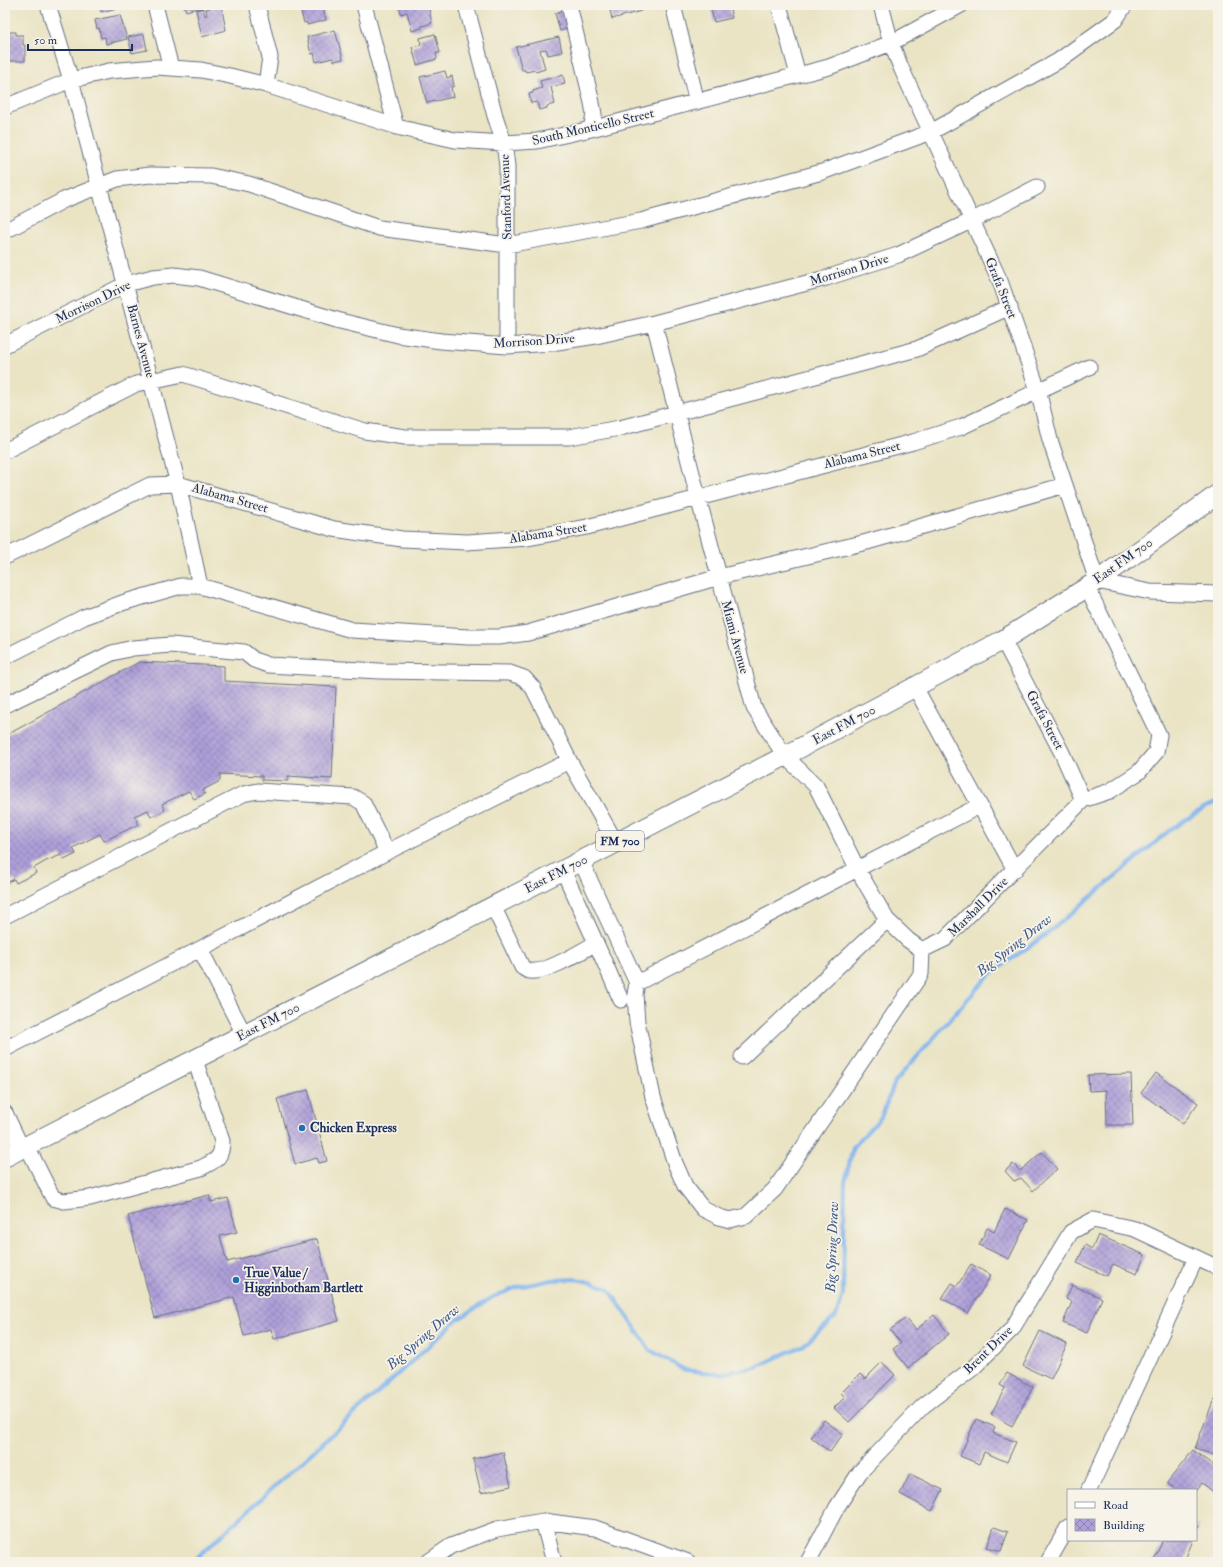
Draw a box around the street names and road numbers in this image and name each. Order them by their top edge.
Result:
street label: South Monticello Street [531,105,655,149]
street label: Stanford Avenue [496,153,515,240]
street label: Morrison Drive [808,250,891,290]
street label: Grafa Street [981,255,1021,321]
street label: Morrison Drive [53,277,134,327]
street label: Barnes Avenue [123,302,159,380]
street label: Morrison Drive [493,330,576,352]
street label: Alabama Street [821,438,902,472]
street label: Alabama Street [189,479,270,516]
street label: Alabama Street [507,519,588,547]
street label: East FM 700 [1090,535,1156,587]
street label: Miami Avenue [718,599,753,676]
street label: Grafa Street [1023,688,1067,752]
street label: East FM 700 [810,702,878,748]
road number: FM 700 [596,831,644,851]
street label: East FM 700 [522,851,590,897]
street label: Marshall Drive [945,873,1012,940]
street label: East FM 700 [234,999,302,1045]
street label: Brent Drive [960,1322,1016,1377]

